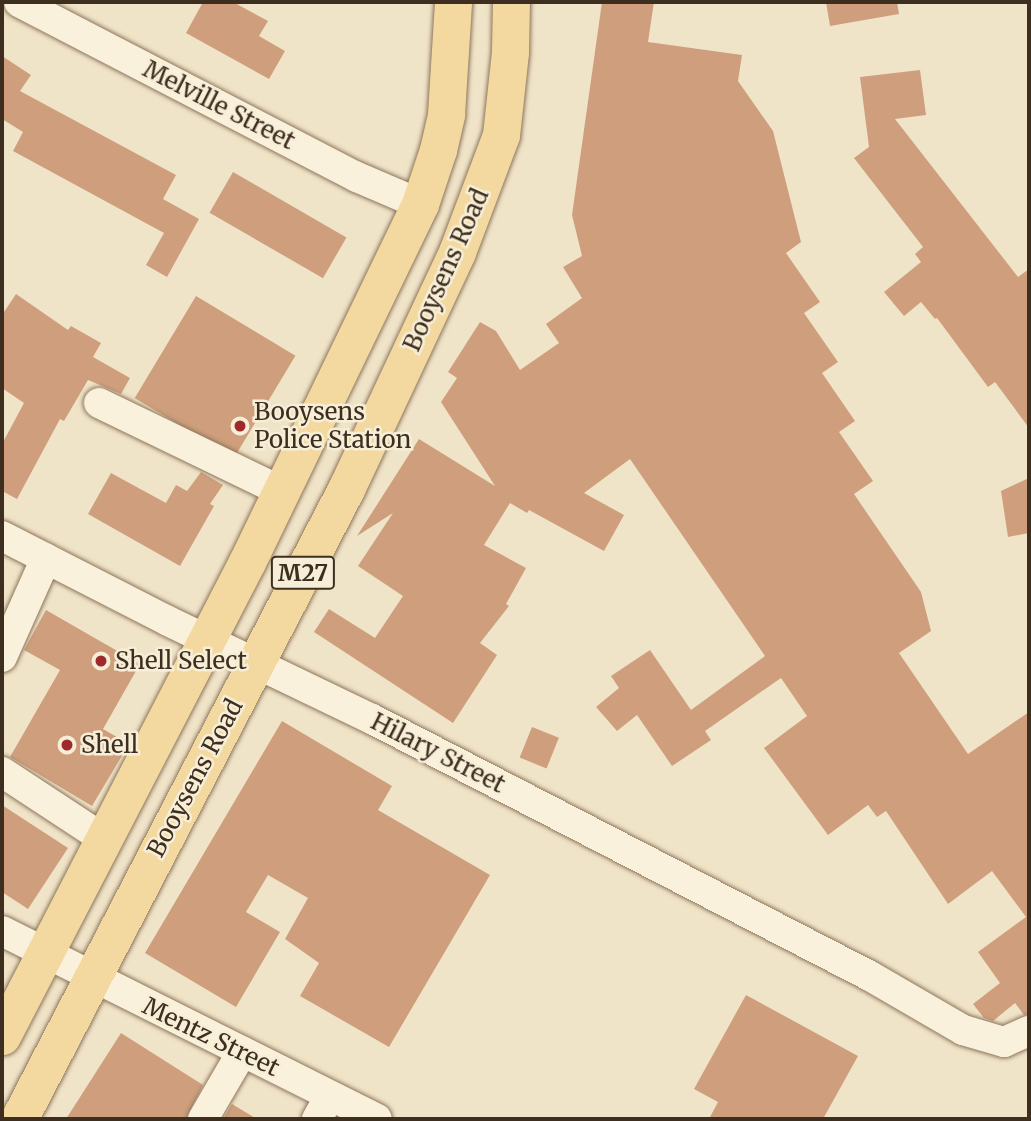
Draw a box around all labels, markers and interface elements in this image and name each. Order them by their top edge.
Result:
street label: Melville Street [138,54,300,156]
street label: Booysens Road [397,184,495,356]
place label: Booysens Police Station [254,398,411,454]
marker: Booysens Police Station [232,418,248,434]
road number: M27 [270,554,336,593]
place label: Shell Select [115,647,247,675]
marker: Shell Select [93,653,109,669]
street label: Booysens Road [141,694,249,862]
street label: Hilary Street [366,707,510,799]
place label: Shell [81,731,138,759]
marker: Shell [59,737,75,753]
street label: Mentz Street [138,992,284,1082]

